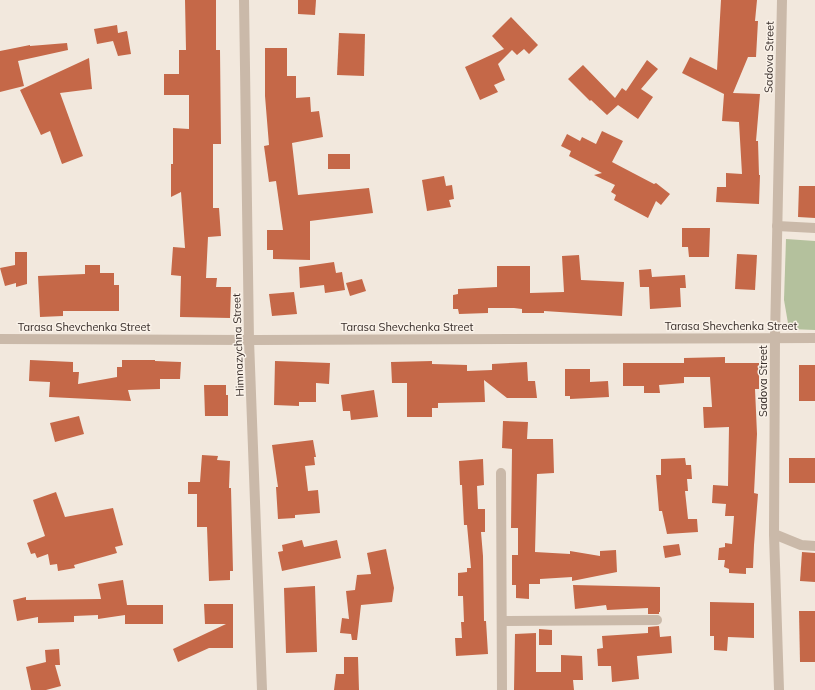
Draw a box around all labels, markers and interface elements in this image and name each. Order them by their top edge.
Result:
street label: Sadova Street [761,21,777,93]
street label: Himnazychna Street [229,293,247,397]
street label: Tarasa Shevchenka Street [665,319,797,333]
street label: Tarasa Shevchenka Street [18,320,150,334]
street label: Tarasa Shevchenka Street [341,320,473,334]
street label: Sadova Street [756,345,770,417]

